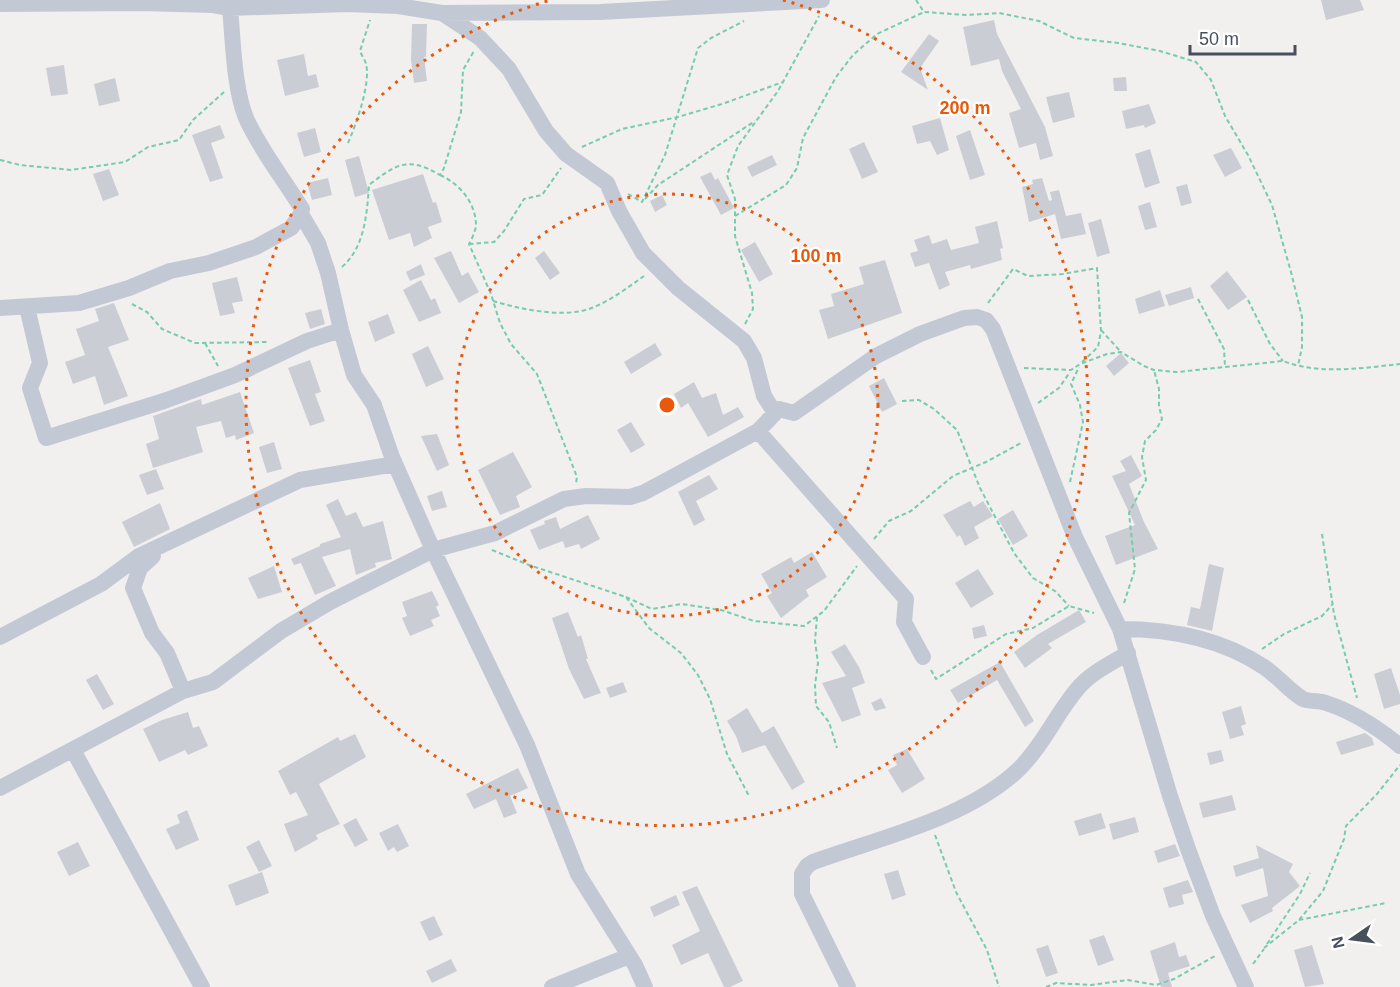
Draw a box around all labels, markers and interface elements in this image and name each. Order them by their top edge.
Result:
scale bar [1190,18,1295,56]
text: 50 m [1199,29,1239,49]
text: 200 m [939,98,991,118]
text: 100 m [790,246,842,266]
centre of rings [657,395,677,415]
north arrow [1322,909,1382,969]
text: N [1328,935,1348,950]

